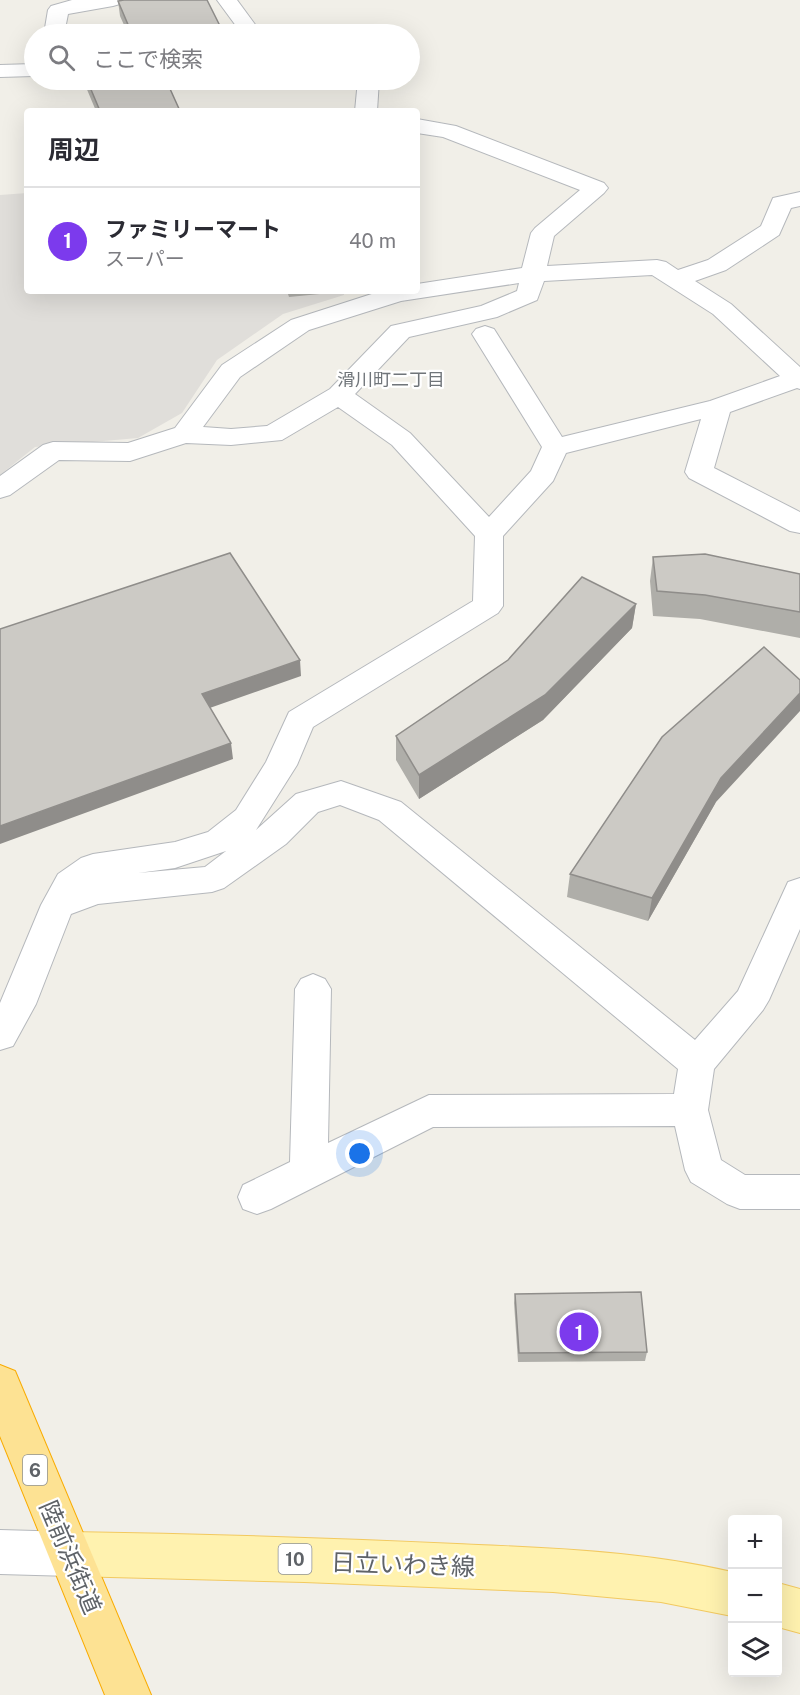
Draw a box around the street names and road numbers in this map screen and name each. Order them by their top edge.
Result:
road number: 6 [23,1455,47,1485]
street label: 陸前浜街道 [35,1496,107,1618]
road number: 10 [278,1544,312,1574]
street label: 日立いわき線 [331,1547,475,1581]

